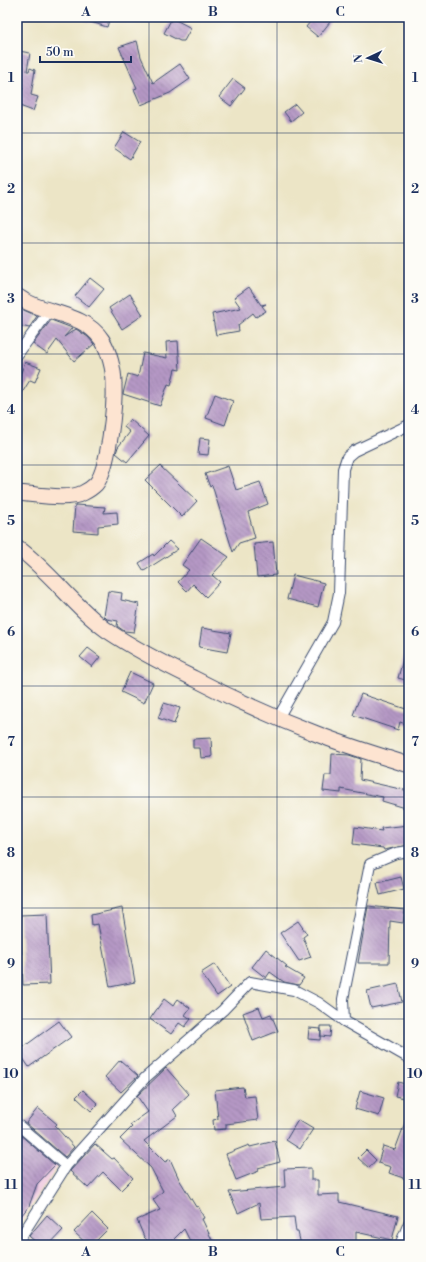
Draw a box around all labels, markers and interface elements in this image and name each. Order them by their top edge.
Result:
text: A [80,4,91,20]
text: B [208,4,218,20]
text: C [335,4,345,20]
scale bar [40,38,131,64]
north arrow [348,38,388,78]
text: 50 m [46,45,74,60]
text: N [352,54,366,63]
text: 1 [8,70,15,86]
text: 1 [412,70,419,86]
text: 2 [7,181,15,197]
text: 2 [411,181,419,197]
text: 3 [7,291,15,307]
text: 3 [411,291,419,307]
text: 4 [7,402,16,418]
text: 4 [411,402,420,418]
text: 5 [7,513,15,529]
text: 5 [411,513,419,529]
text: 6 [7,624,15,640]
text: 6 [411,624,419,640]
text: 7 [7,734,15,750]
text: 7 [411,734,419,750]
text: 8 [7,845,15,861]
text: 8 [411,845,419,861]
text: 9 [7,956,15,972]
text: 9 [411,956,419,972]
text: 10 [3,1066,19,1082]
text: 10 [407,1066,423,1082]
text: 11 [5,1177,18,1193]
text: 11 [409,1177,422,1193]
text: A [80,1244,91,1260]
text: B [208,1244,218,1260]
text: C [335,1244,345,1260]

